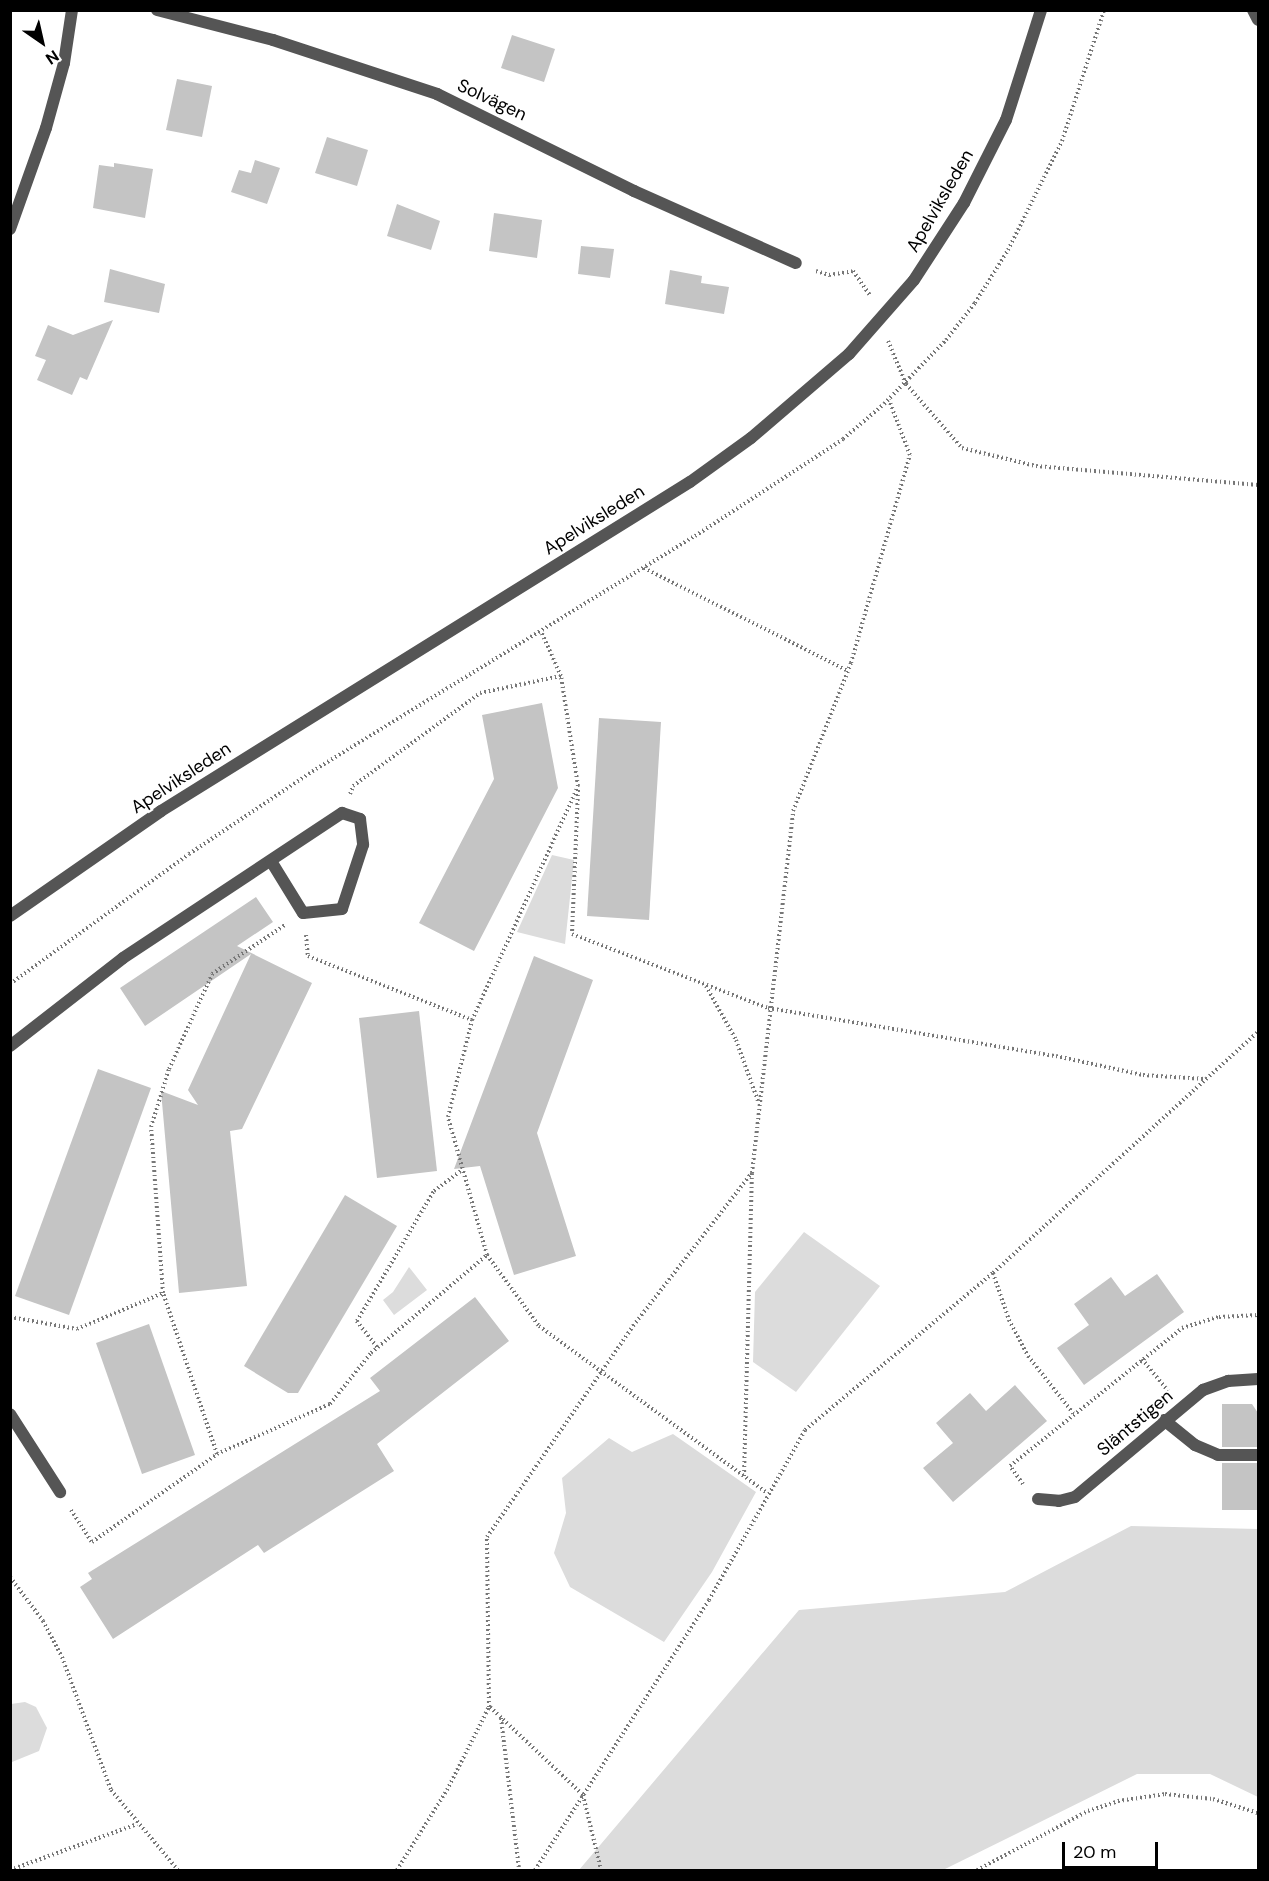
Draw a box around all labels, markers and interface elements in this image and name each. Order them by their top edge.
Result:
north arrow [12,12,72,72]
text: N [42,45,63,69]
street label: Solvägen [454,75,530,125]
street label: Apelviksleden [902,146,978,256]
street label: Apelviksleden [540,480,648,560]
street label: Apelviksleden [127,738,235,818]
street label: Släntstigen [1093,1385,1177,1461]
scale bar [1065,1830,1161,1868]
text: 20 m [1073,1840,1116,1864]

